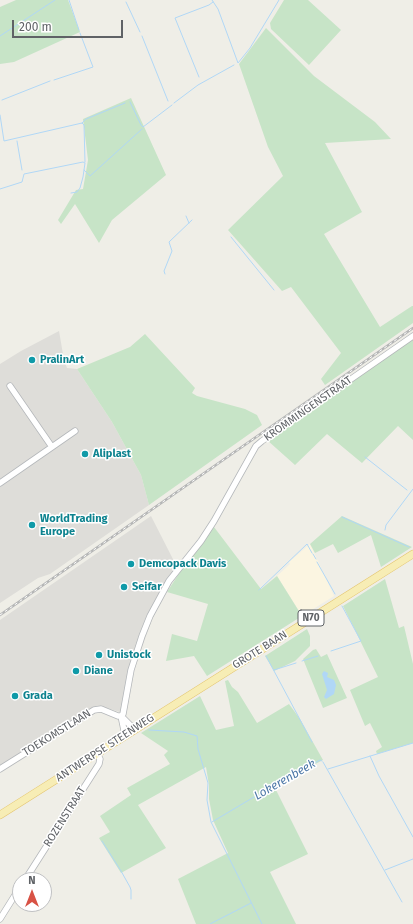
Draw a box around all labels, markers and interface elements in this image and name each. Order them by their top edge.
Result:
scale bar [14,12,125,38]
text: 200 m [19,20,52,34]
place label: PralinArt [40,353,84,367]
marker: PralinArt [27,355,37,365]
street label: KROMMINGENSTRAAT [261,374,355,444]
place label: Aliplast [93,447,131,461]
marker: Aliplast [80,449,90,459]
place label: WorldTrading Europe [40,512,108,538]
marker: WorldTrading Europe [27,520,37,530]
place label: Demcopack Davis [139,557,226,571]
marker: Demcopack Davis [126,559,136,569]
place label: Seifar [132,580,162,594]
marker: Seifar [119,582,129,592]
road number: N70 [298,610,324,626]
street label: GROTE BAAN [230,628,290,672]
place label: Unistock [107,648,151,662]
marker: Unistock [94,650,104,660]
place label: Diane [84,664,113,678]
marker: Diane [71,666,81,676]
place label: Grada [23,689,53,703]
marker: Grada [10,691,20,701]
street label: TOEKOMSTLAAN [20,707,94,759]
street label: ANTWERPSE STEENWEG [53,711,157,785]
water label: Lokerenbeek [252,757,318,803]
street label: ROZENSTRAAT [41,784,89,850]
north arrow [12,872,52,912]
text: N [28,874,36,887]

